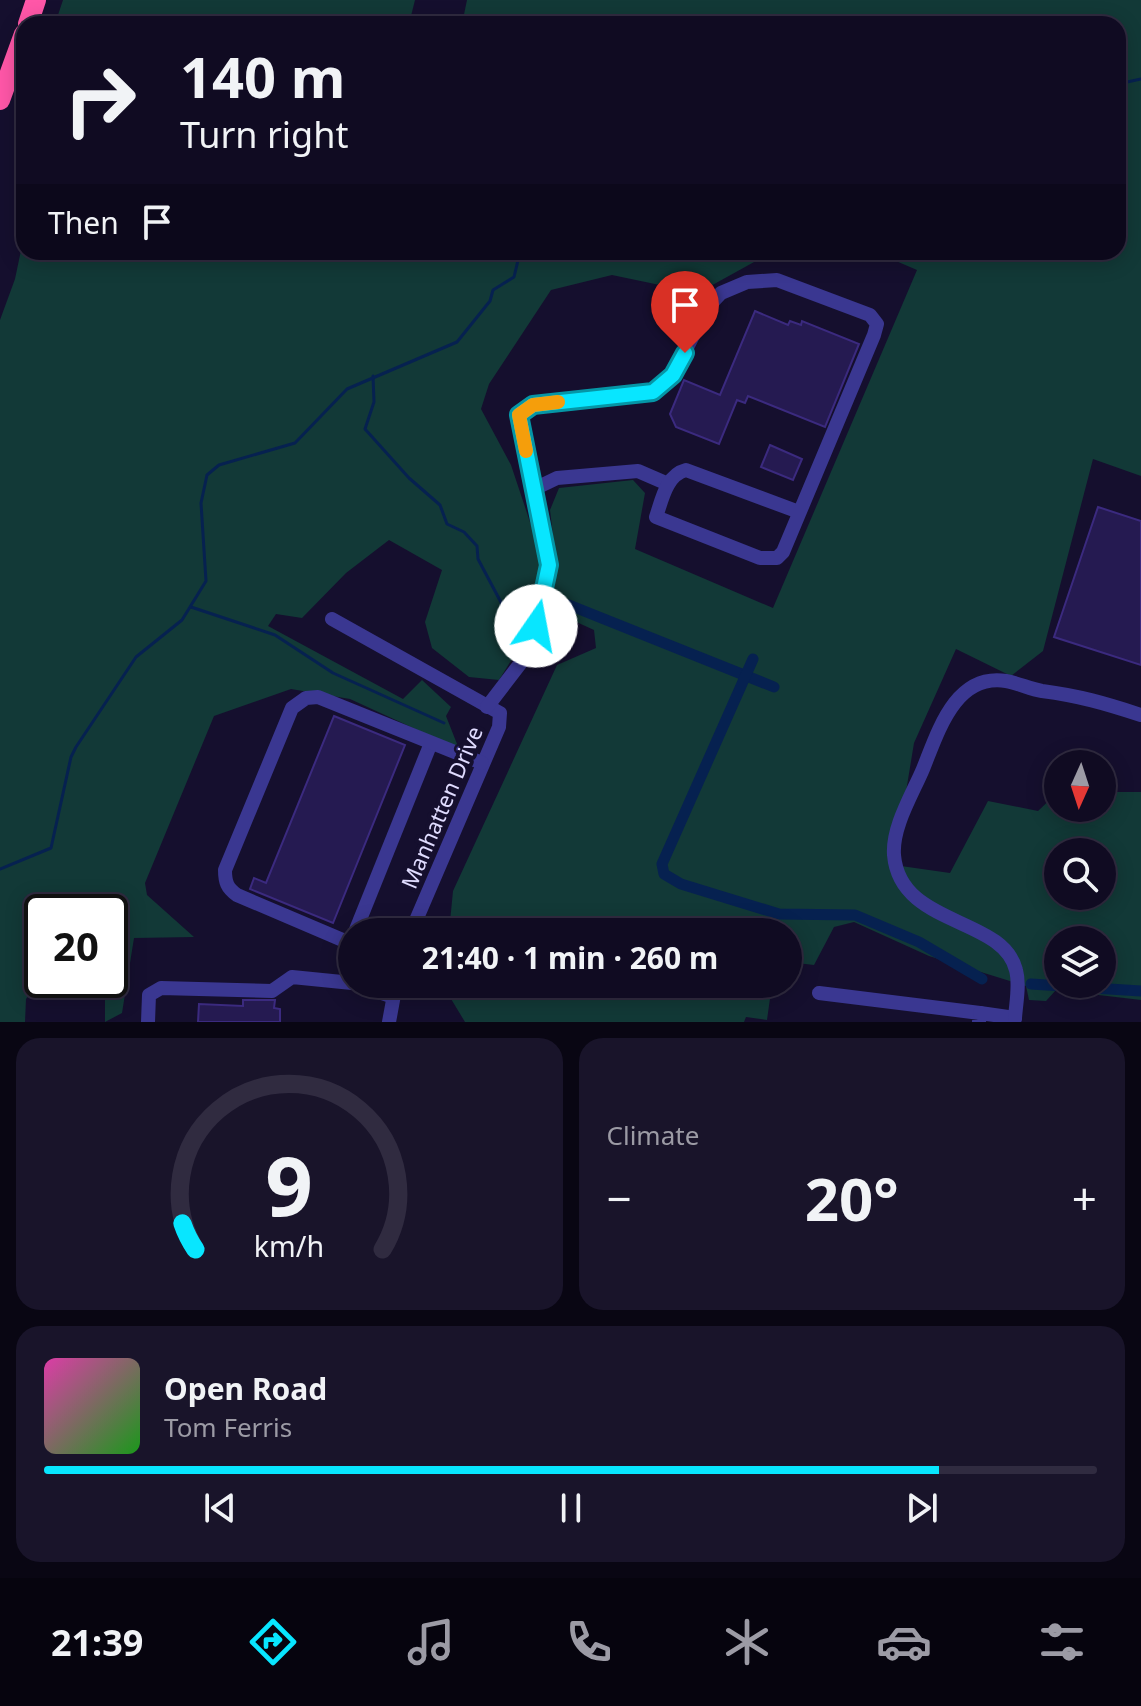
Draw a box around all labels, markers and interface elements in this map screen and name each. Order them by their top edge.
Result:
text: 140 m [180,38,345,114]
icon: right [48,48,152,152]
text: Turn right [180,110,348,159]
icon: arrive [135,200,179,244]
text: Then [48,202,119,243]
pin [651,271,719,353]
icon: arrive [663,283,707,327]
position arrow [494,584,578,668]
street label: Manhatten Drive [393,721,489,893]
north arrow [1044,750,1116,822]
map controls [1044,750,1116,998]
button: search [1044,838,1116,910]
speed limit sign: 20 [24,894,128,998]
button: layers [1044,926,1116,998]
text: 21:40 · 1 min · 260 m [422,937,718,978]
text: Climate [607,1117,699,1153]
text: 9 [265,1127,313,1240]
text: 20° [805,1157,899,1239]
text: − [607,1168,632,1228]
text: + [1072,1168,1097,1228]
text: km/h [254,1226,324,1265]
text: Open Road [164,1368,327,1409]
text: Tom Ferris [164,1409,292,1445]
icon: previous [198,1486,242,1530]
icon: pause [549,1486,593,1530]
icon: next [900,1486,944,1530]
icon: directions [245,1614,301,1670]
icon: music [403,1614,459,1670]
icon: phone [561,1614,617,1670]
icon: climate [719,1614,775,1670]
icon: car [876,1614,932,1670]
icon: filters [1034,1614,1090,1670]
text: 21:39 [51,1618,143,1667]

